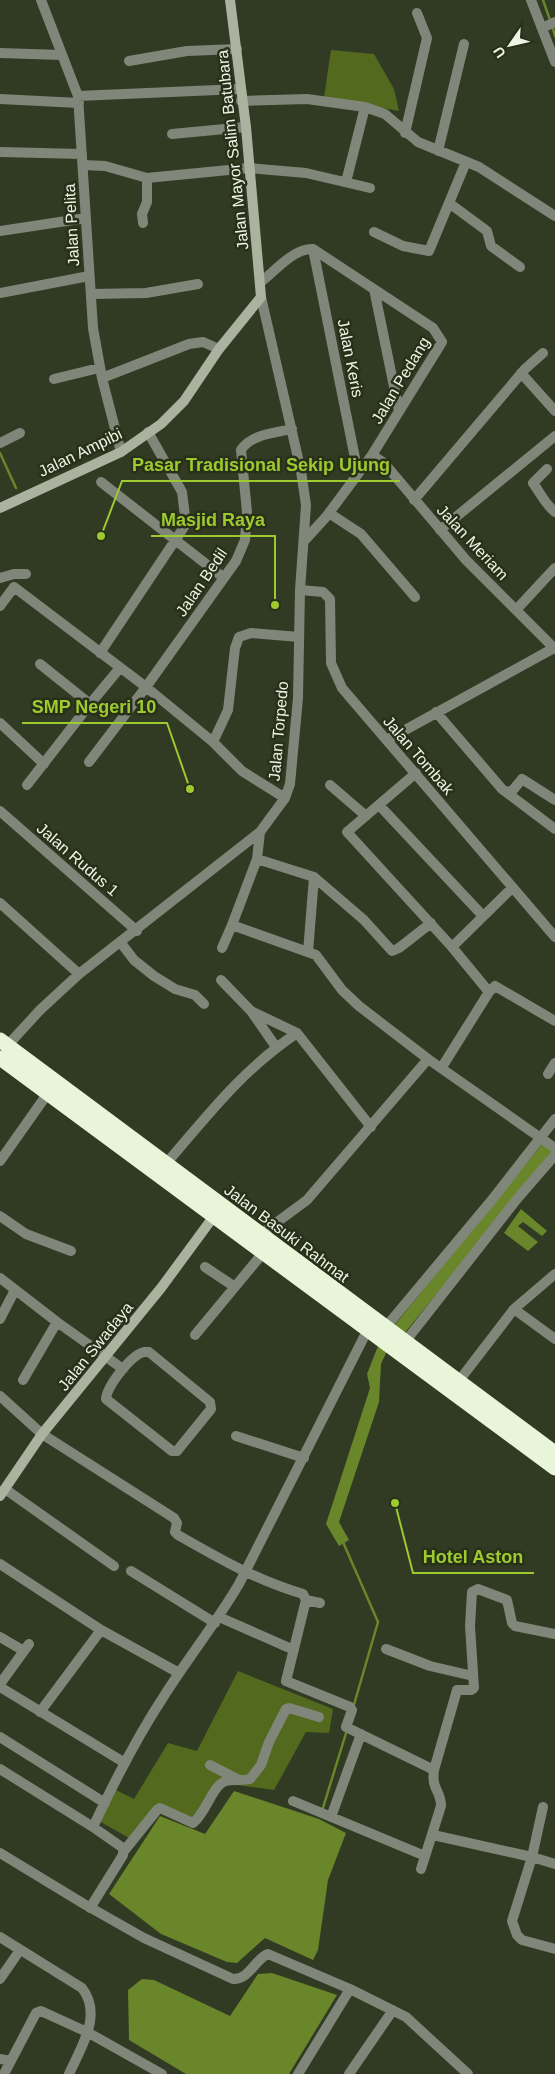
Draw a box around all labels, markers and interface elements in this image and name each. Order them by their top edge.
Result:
north arrow [485,20,535,70]
text: U [490,44,509,61]
street label: Jalan Mayor Salim Batubara [214,49,251,251]
street label: Jalan Pelita [61,183,82,267]
street label: Jalan Keris [335,318,366,399]
street label: Jalan Pedang [368,334,433,427]
street label: Jalan Ampibi [36,425,125,480]
callout: Pasar Tradisional Sekip Ujung [122,448,400,481]
text: Pasar Tradisional Sekip Ujung [132,455,390,475]
street label: Jalan Meriam [434,501,512,583]
callout: Masjid Raya [151,503,275,536]
text: Masjid Raya [161,510,266,530]
street label: Jalan Bedil [172,545,230,619]
street label: Jalan Torpedo [266,680,291,782]
callout: SMP Negeri 10 [22,690,167,723]
text: SMP Negeri 10 [32,697,156,717]
street label: Jalan Tombak [380,713,458,799]
street label: Jalan Rudus 1 [33,819,122,899]
street label: Jalan Basuki Rahmat [221,1181,353,1286]
street label: Jalan Swadaya [55,1299,136,1394]
callout: Hotel Aston [413,1540,534,1573]
text: Hotel Aston [423,1547,523,1567]

